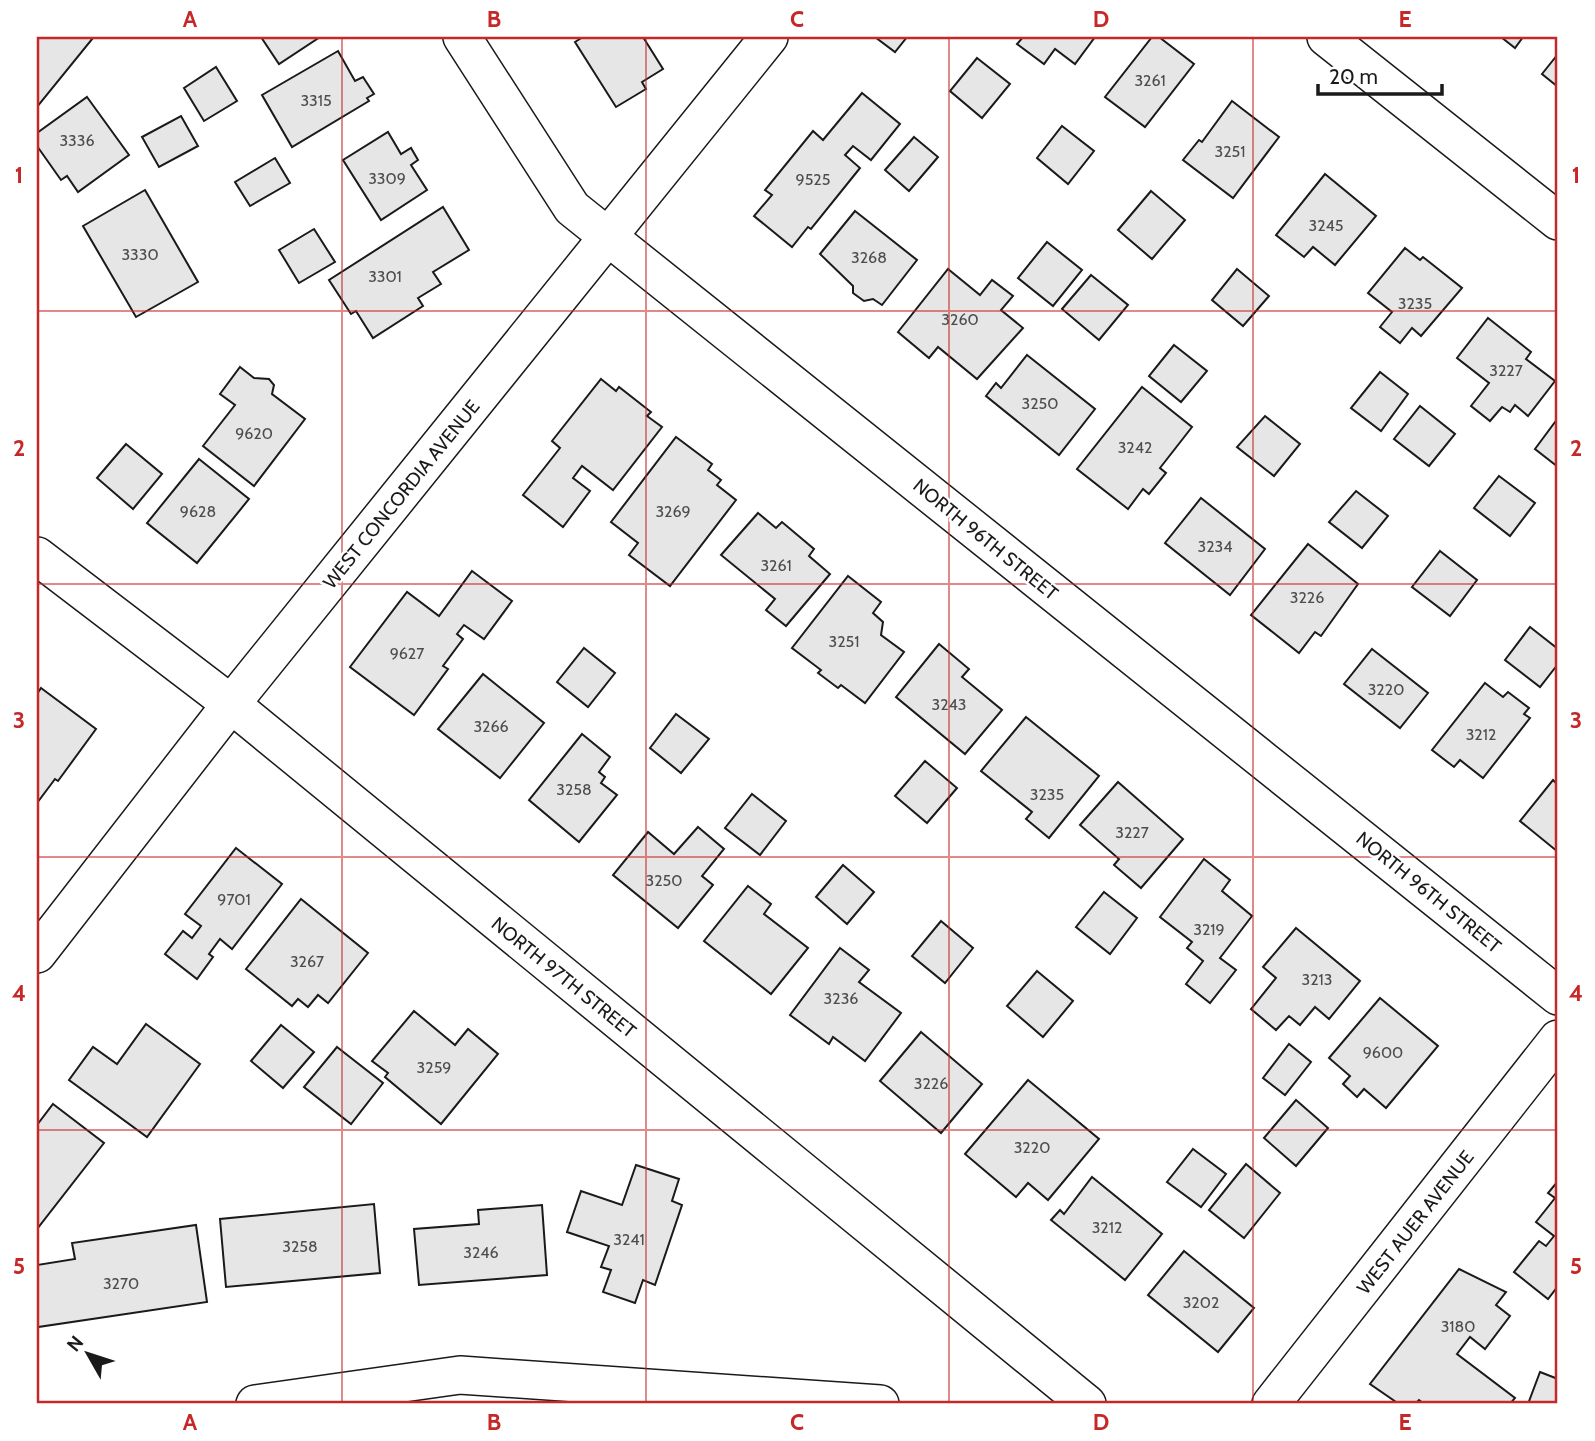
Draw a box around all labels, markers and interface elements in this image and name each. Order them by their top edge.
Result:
text: A [183,5,198,33]
text: B [487,5,501,33]
text: C [790,5,804,33]
text: D [1093,5,1109,33]
text: E [1398,5,1412,33]
scale bar [1318,52,1443,96]
text: 20 m [1329,64,1378,89]
house number: 3261 [1134,71,1166,90]
house number: 3315 [300,91,332,110]
house number: 3336 [59,131,95,150]
house number: 3251 [1215,142,1245,161]
text: 1 [15,161,23,189]
text: 1 [1572,161,1580,189]
house number: 3309 [368,169,406,188]
house number: 9525 [796,170,830,189]
house number: 3245 [1309,216,1343,235]
house number: 3330 [121,245,159,264]
house number: 3268 [851,248,887,267]
house number: 3301 [368,267,402,286]
house number: 3235 [1398,294,1432,313]
house number: 3260 [941,310,979,329]
house number: 3227 [1489,361,1523,380]
house number: 3250 [1022,394,1058,413]
street label: WEST CONCORDIA AVENUE [318,395,485,593]
house number: 9620 [235,424,273,443]
text: 2 [13,434,25,462]
text: 2 [1570,434,1582,462]
house number: 3242 [1118,438,1152,457]
street label: NORTH 96TH STREET [909,474,1063,605]
house number: 9628 [180,502,216,521]
house number: 3269 [655,502,691,521]
house number: 3234 [1198,537,1232,556]
house number: 3261 [760,556,792,575]
house number: 3226 [1290,588,1324,607]
house number: 3251 [829,632,859,651]
house number: 9627 [390,644,424,663]
house number: 3220 [1368,680,1404,699]
house number: 3243 [932,695,966,714]
text: 3 [13,706,25,734]
text: 3 [1570,706,1582,734]
house number: 3266 [473,717,509,736]
house number: 3212 [1466,725,1496,744]
house number: 3258 [556,780,592,799]
house number: 3235 [1030,785,1064,804]
house number: 3227 [1115,823,1149,842]
street label: NORTH 96TH STREET [1352,827,1506,958]
house number: 3250 [646,871,682,890]
house number: 9701 [217,890,251,909]
street label: NORTH 97TH STREET [487,912,641,1043]
house number: 3219 [1193,920,1225,939]
house number: 3267 [290,952,324,971]
house number: 3213 [1302,970,1332,989]
text: 4 [12,979,26,1007]
text: 4 [1569,979,1583,1007]
house number: 3236 [824,989,858,1008]
house number: 9600 [1363,1043,1403,1062]
house number: 3259 [417,1058,451,1077]
house number: 3226 [914,1074,948,1093]
house number: 3220 [1014,1138,1050,1157]
street label: WEST AUER AVENUE [1352,1146,1479,1299]
house number: 3212 [1092,1218,1122,1237]
house number: 3241 [613,1230,645,1249]
house number: 3258 [282,1237,318,1256]
house number: 3246 [463,1243,499,1262]
text: 5 [13,1252,25,1280]
text: 5 [1570,1252,1582,1280]
house number: 3270 [103,1274,139,1293]
house number: 3202 [1183,1293,1219,1312]
house number: 3180 [1441,1317,1475,1336]
north arrow [52,1318,122,1388]
text: N [62,1331,88,1356]
text: A [183,1408,198,1436]
text: B [487,1408,501,1436]
text: C [790,1408,804,1436]
text: D [1093,1408,1109,1436]
text: E [1398,1408,1412,1436]

